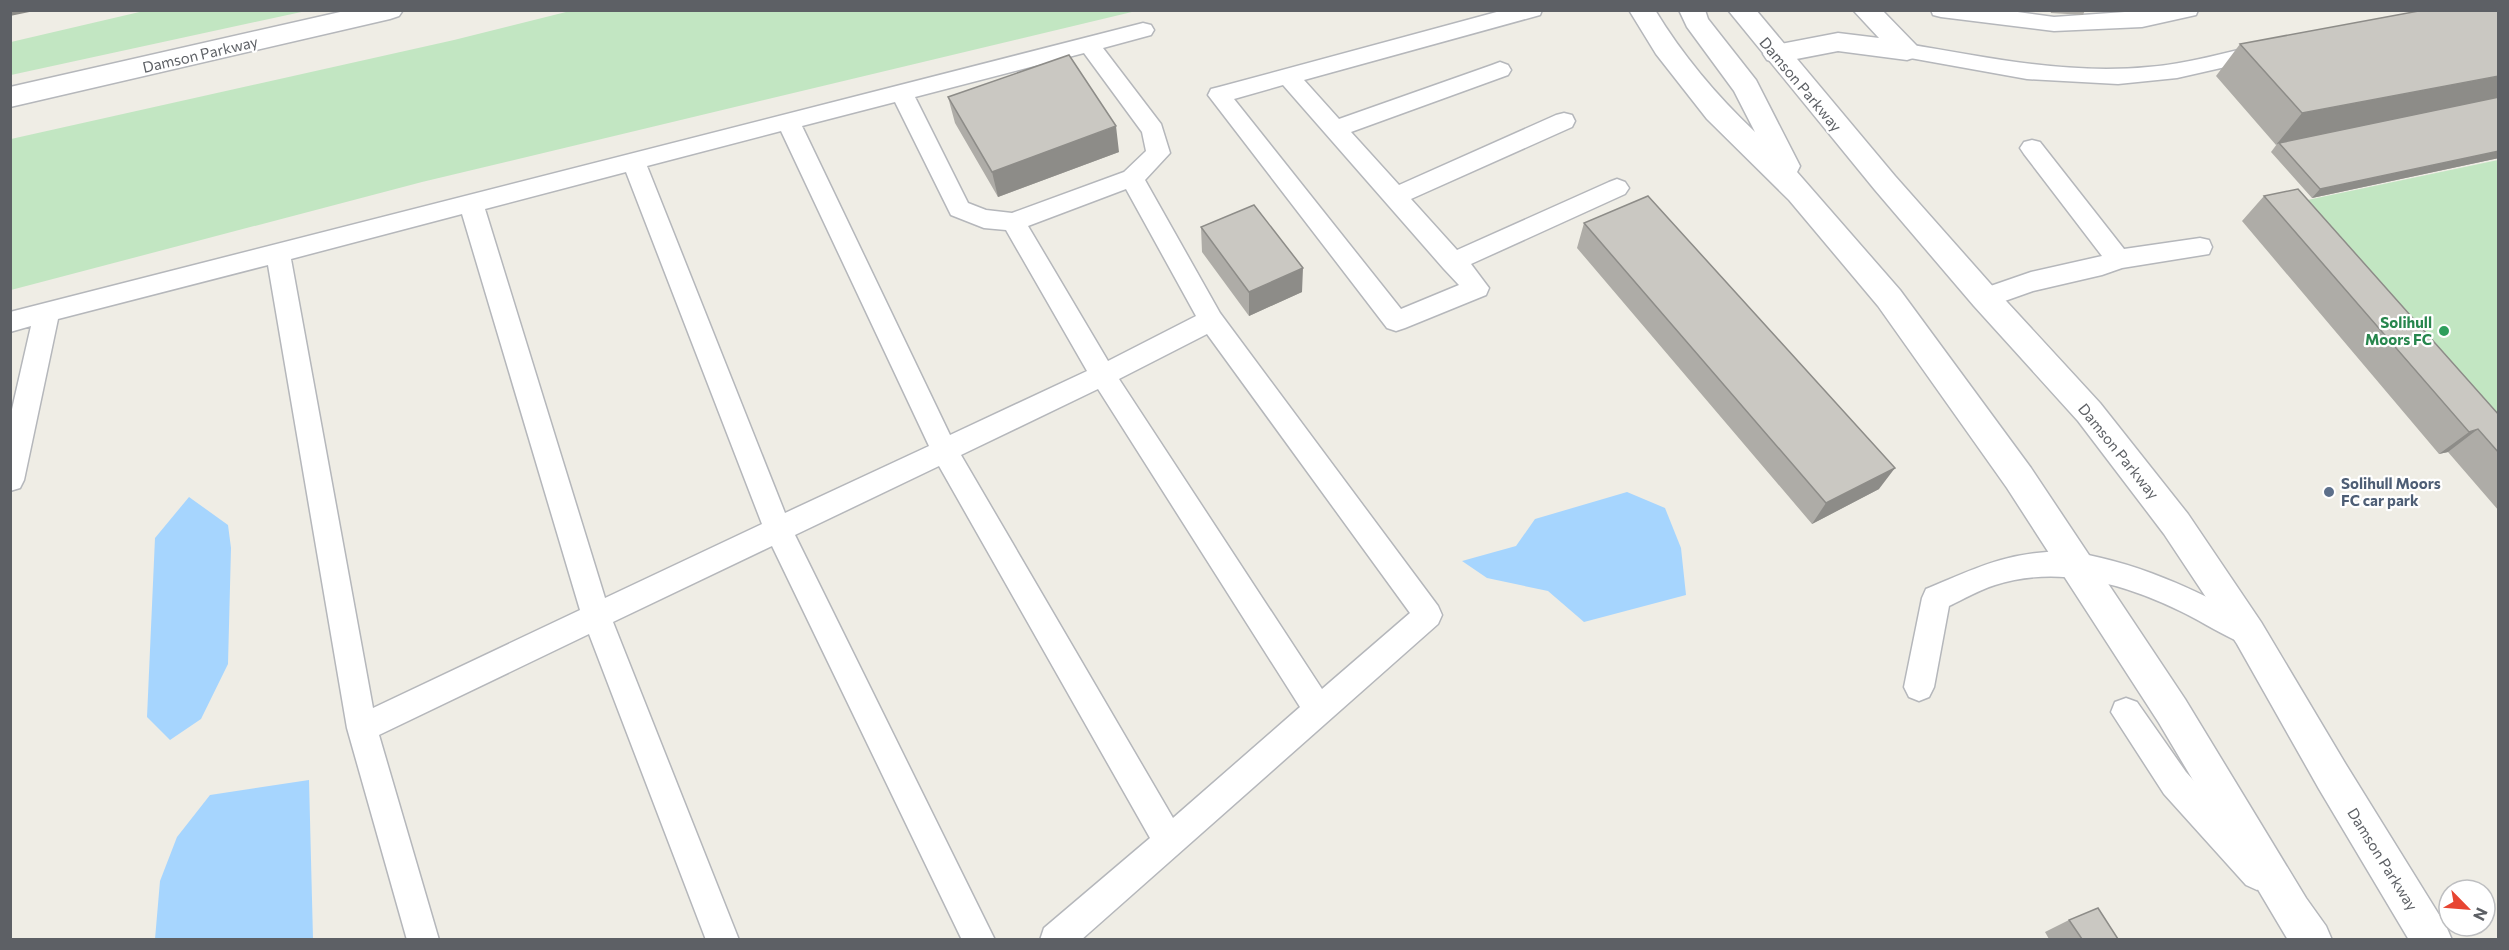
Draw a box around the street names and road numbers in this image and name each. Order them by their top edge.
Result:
street label: Damson Parkway [141,32,260,76]
street label: Damson Parkway [1756,33,1846,135]
street label: Damson Parkway [2075,400,2163,503]
street label: Damson Parkway [2344,804,2422,914]

